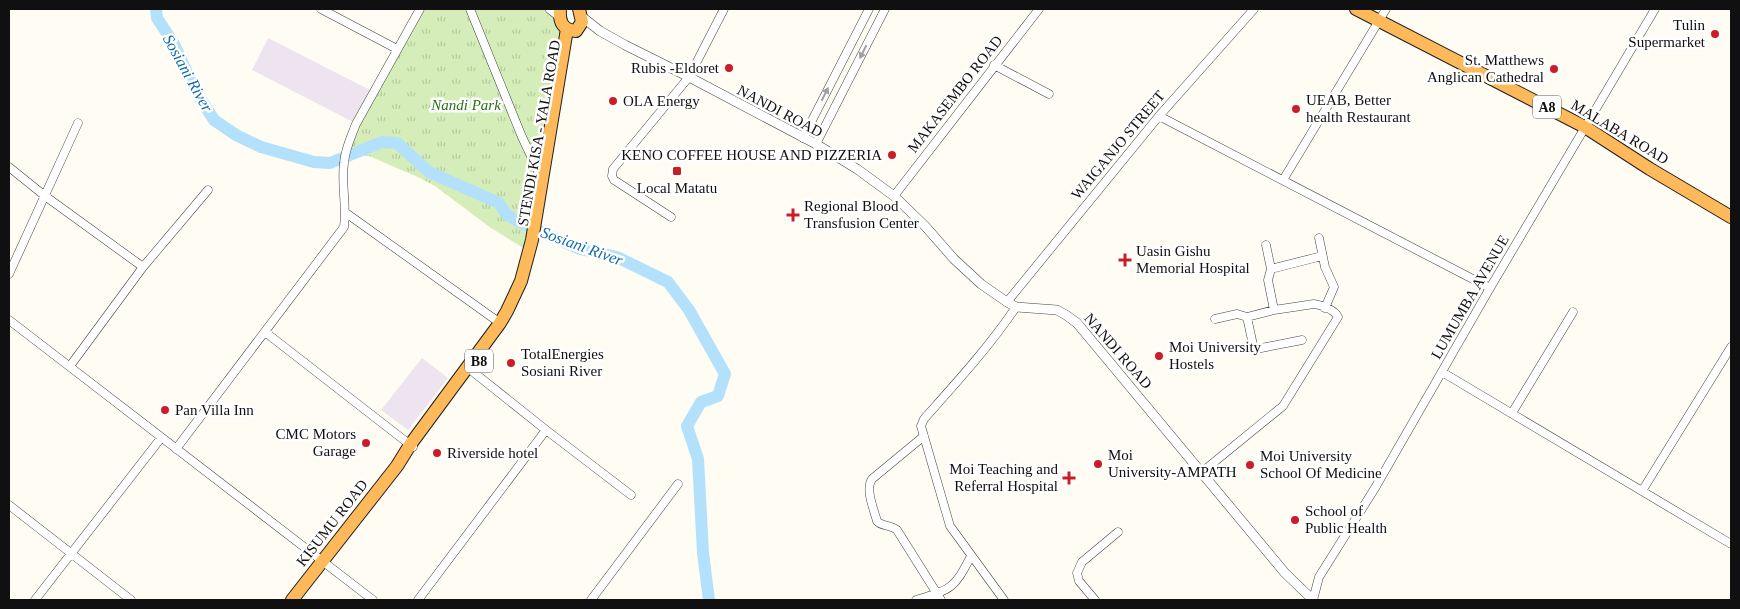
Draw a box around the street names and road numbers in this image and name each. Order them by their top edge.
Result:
street label: MAKASEMBO ROAD [904,32,1006,156]
street label: STENDI KISA - YALA ROAD [515,39,563,227]
street label: NANDI ROAD [734,82,826,140]
street label: WAIGANJO STREET [1068,88,1168,202]
road number: A8 [1533,95,1561,118]
street label: MALABA ROAD [1569,97,1672,167]
street label: LUMUMBA AVENUE [1428,232,1512,362]
street label: NANDI ROAD [1081,310,1155,392]
road number: B8 [465,350,493,372]
street label: KISUMU ROAD [293,476,371,569]

